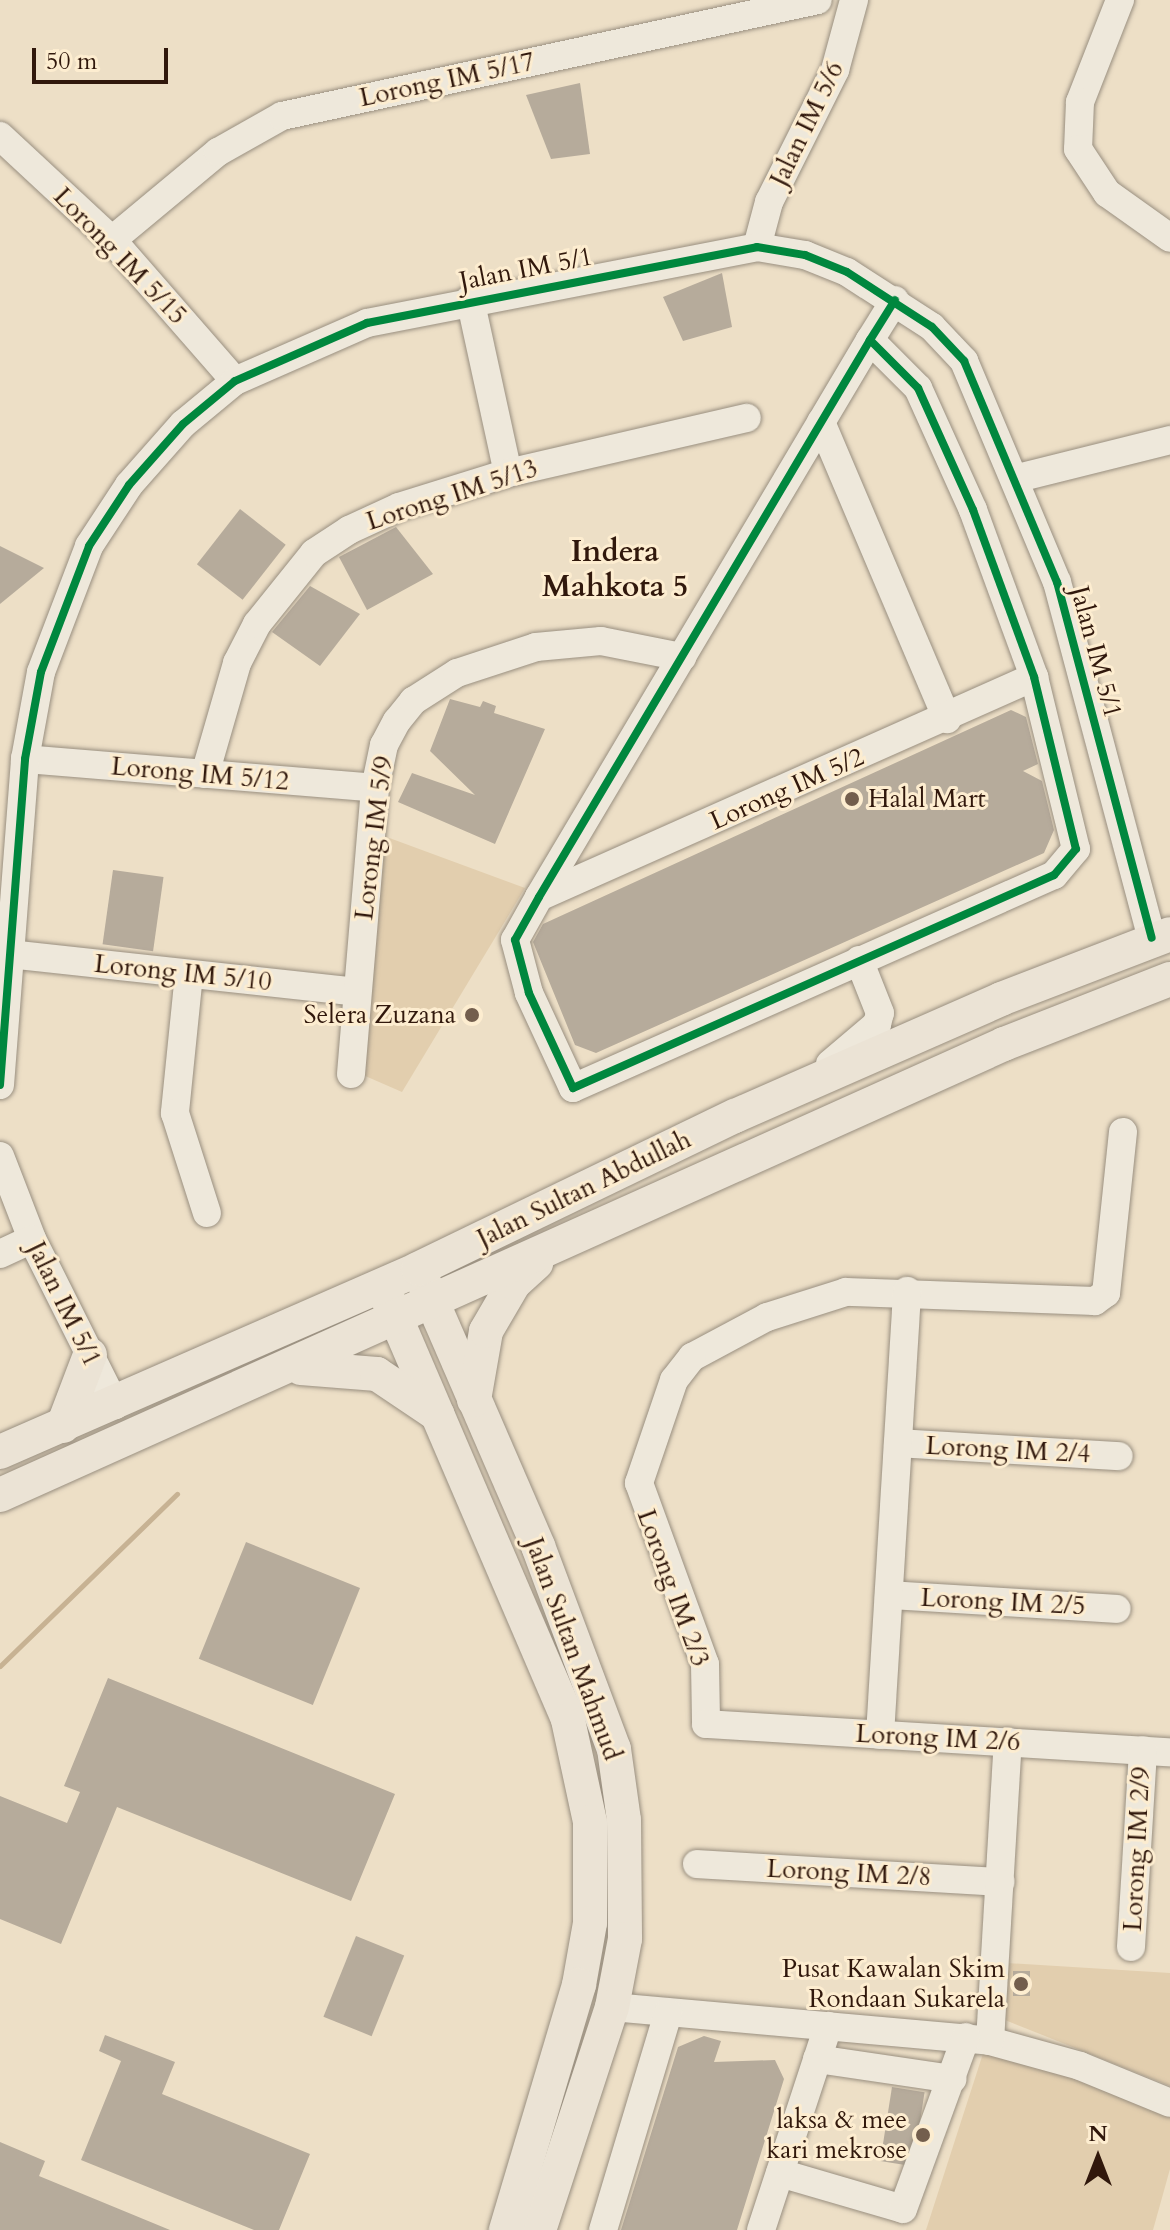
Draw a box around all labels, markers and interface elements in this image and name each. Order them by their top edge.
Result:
scale bar [36,32,172,82]
text: 50 m [46,45,97,78]
street label: Lorong IM 5/17 [357,46,537,114]
street label: Jalan IM 5/6 [763,56,851,192]
street label: Lorong IM 5/15 [47,181,193,331]
street label: Jalan IM 5/1 [457,241,595,297]
street label: Lorong IM 5/13 [362,453,542,537]
district label: Indera Mahkota 5 [542,534,688,604]
street label: Jalan IM 5/1 [1063,583,1129,721]
street label: Lorong IM 5/2 [705,741,869,837]
street label: Lorong IM 5/12 [110,751,290,797]
street label: Lorong IM 5/9 [348,754,400,922]
place label: Halal Mart [868,783,986,815]
marker: Halal Mart [843,790,861,808]
street label: Lorong IM 5/10 [93,948,273,998]
place label: Selera Zuzana [303,999,456,1031]
marker: Selera Zuzana [463,1006,481,1024]
street label: Jalan Sultan Abdullah [472,1124,696,1254]
street label: Jalan IM 5/1 [20,1236,108,1372]
street label: Lorong IM 2/4 [925,1430,1091,1470]
street label: Lorong IM 2/3 [630,1505,716,1671]
street label: Jalan Sultan Mahmud [518,1533,628,1765]
street label: Lorong IM 2/5 [920,1582,1086,1622]
street label: Lorong IM 2/6 [855,1718,1021,1758]
street label: Lorong IM 2/9 [1117,1766,1157,1932]
street label: Lorong IM 2/8 [766,1853,932,1893]
place label: Pusat Kawalan Skim Rondaan Sukarela [782,1953,1005,2014]
marker: Pusat Kawalan Skim Rondaan Sukarela [1012,1975,1030,1993]
place label: laksa & mee kari mekrose [766,2104,907,2166]
north arrow [1058,2118,1138,2198]
text: N [1088,2119,1108,2149]
marker: laksa & mee kari mekrose [914,2126,932,2144]

